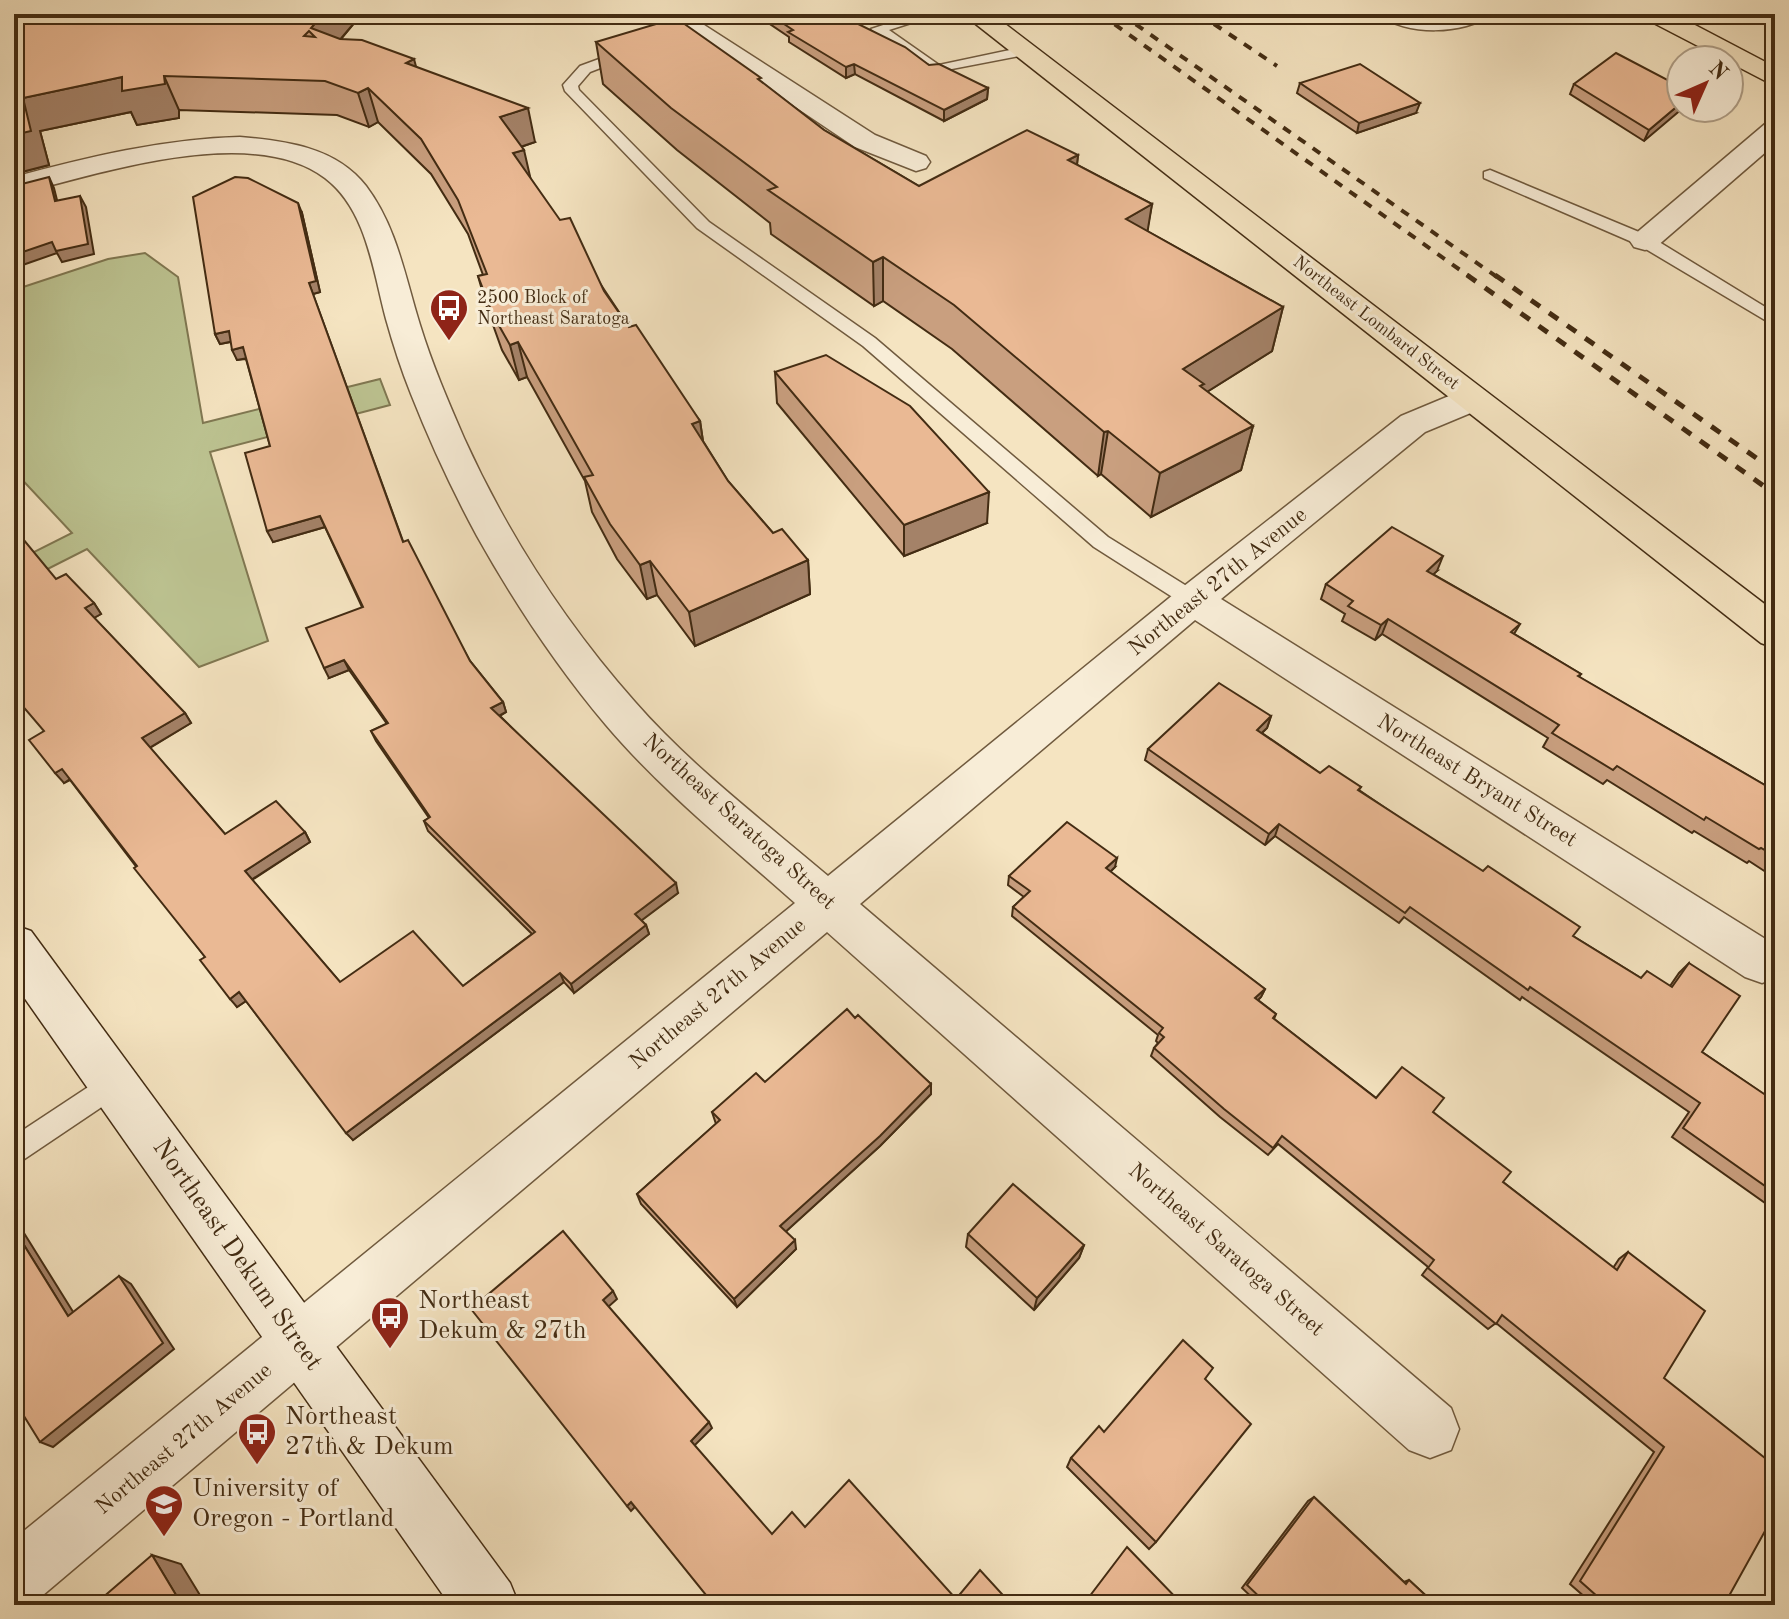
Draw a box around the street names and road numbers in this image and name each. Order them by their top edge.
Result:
street label: Northeast Lombard Street [1289,253,1463,393]
street label: Northeast 27th Avenue [1125,504,1311,660]
street label: Northeast Bryant Street [1373,710,1581,852]
street label: Northeast Saratoga Street [638,730,840,914]
street label: Northeast 27th Avenue [626,914,810,1074]
street label: Northeast Dekum Street [147,1135,327,1375]
street label: Northeast Saratoga Street [1124,1159,1328,1341]
street label: Northeast 27th Avenue [92,1359,276,1519]

